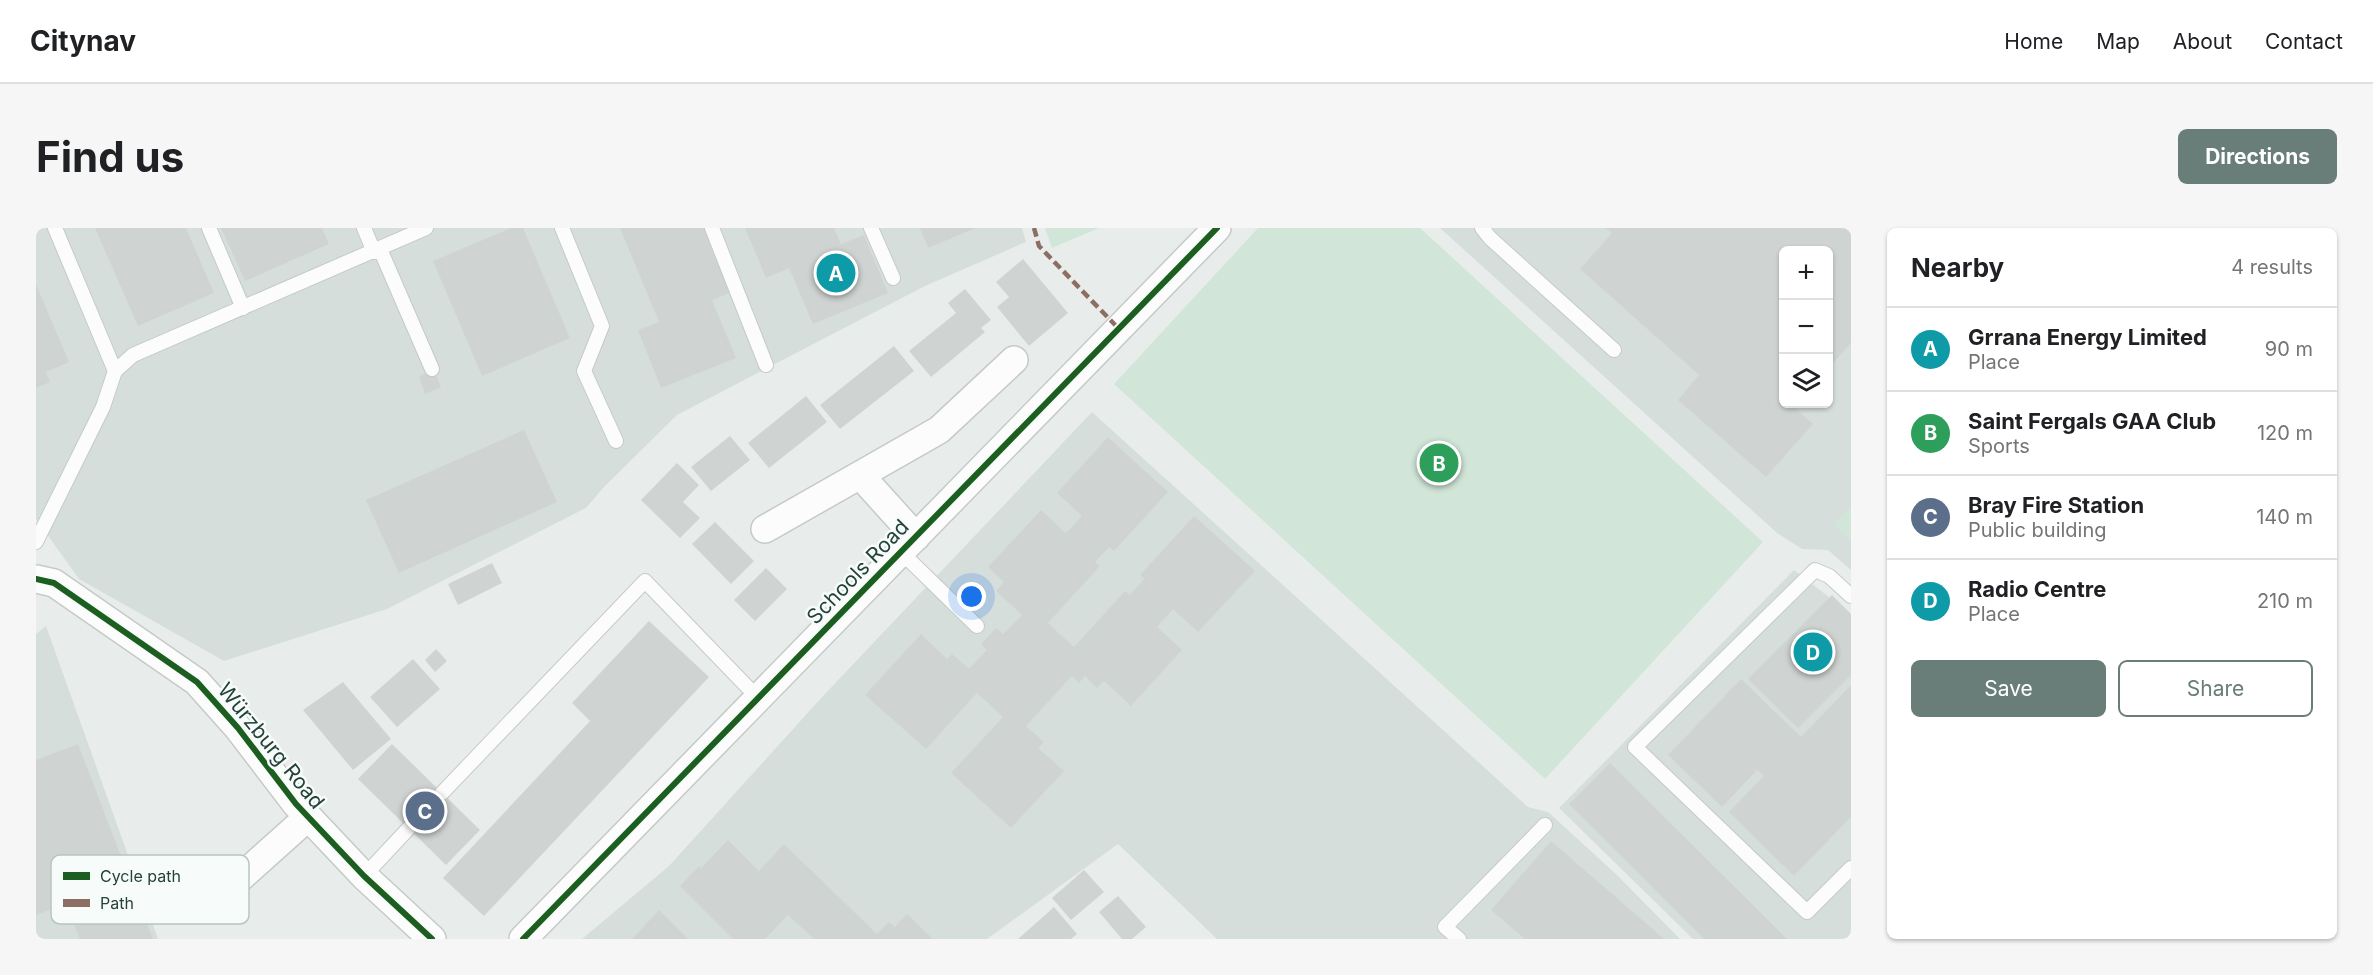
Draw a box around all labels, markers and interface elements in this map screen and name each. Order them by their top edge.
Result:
text: Citynav [30,24,136,58]
text: Home [2004,29,2063,54]
text: Map [2096,29,2140,54]
text: About [2173,29,2232,54]
text: Contact [2265,29,2343,54]
button: Directions [2178,129,2337,184]
text: Find us [36,131,184,182]
map controls [1779,246,1833,408]
button: + [1779,246,1833,300]
pin: A [816,250,856,296]
text: Nearby [1911,252,2004,283]
text: 4 results [2231,255,2313,279]
button: − [1779,300,1833,354]
text: Grrana Energy Limited [1968,324,2207,350]
text: A [1923,337,1938,361]
text: 90 m [2265,337,2313,361]
text: Place [1968,350,2020,374]
button: layers [1779,354,1833,408]
text: Saint Fergals GAA Club [1968,408,2216,434]
text: B [1924,421,1937,445]
text: 120 m [2257,421,2313,445]
text: Sports [1968,434,2030,458]
pin: B [1420,440,1458,486]
text: Bray Fire Station [1968,492,2144,518]
text: C [1923,505,1938,529]
text: 140 m [2256,505,2313,529]
street label: Schools Road [801,514,914,629]
text: Public building [1968,518,2107,542]
text: Radio Centre [1968,576,2106,602]
your location [957,582,986,611]
text: D [1923,589,1938,613]
text: 210 m [2257,589,2313,613]
text: Place [1968,602,2020,626]
pin: D [1794,630,1832,674]
button: Save [1911,660,2106,717]
button: Share [2118,660,2313,717]
street label: Würzburg Road [213,678,330,814]
pin: C [406,788,444,834]
legend [51,855,249,924]
text: Cycle path [100,866,181,886]
text: Path [100,893,134,913]

